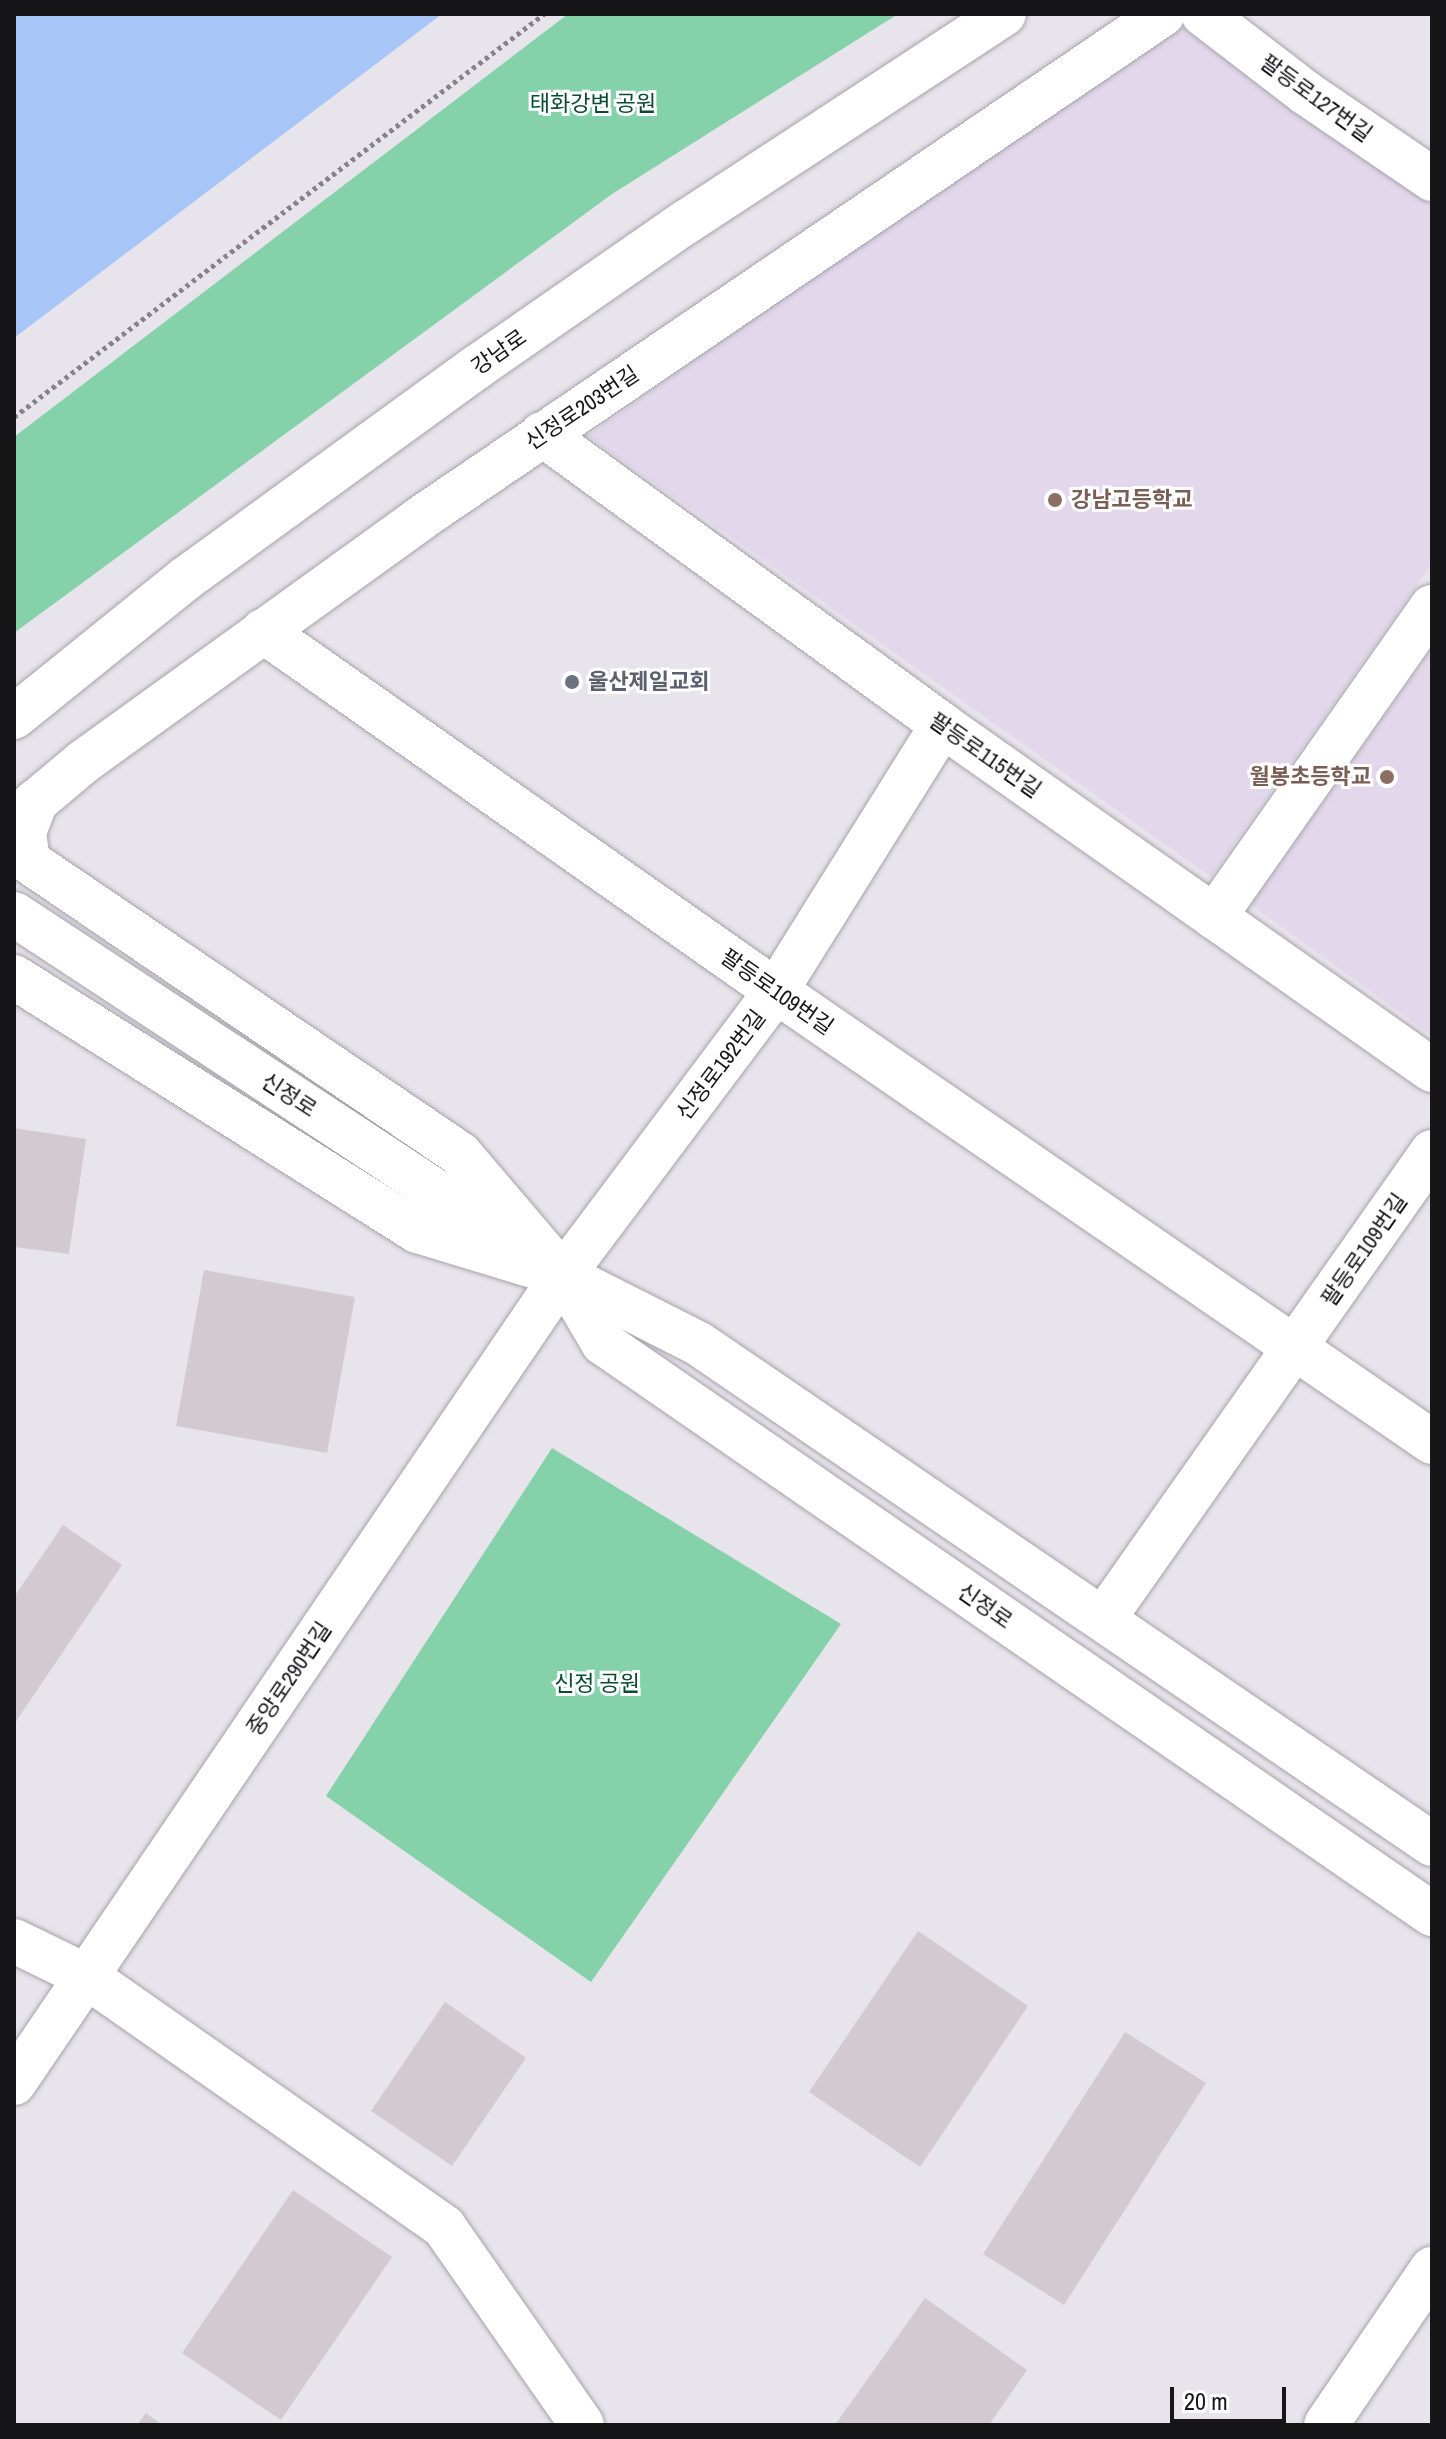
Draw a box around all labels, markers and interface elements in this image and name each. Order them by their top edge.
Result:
street label: 팔등로127번길 [1255,49,1377,147]
park label: 태화강변 공원 [530,91,656,117]
street label: 강남로 [467,324,531,380]
street label: 신정로203번길 [520,360,644,456]
place label: 강남고등학교 [1071,487,1192,513]
marker: 강남고등학교 [1046,491,1064,509]
place label: 울산제일교회 [588,669,709,695]
marker: 울산제일교회 [563,673,581,691]
street label: 팔등로115번길 [924,707,1046,803]
place label: 월봉초등학교 [1250,764,1371,790]
marker: 월봉초등학교 [1378,768,1396,786]
street label: 팔등로109번길 [716,944,838,1040]
street label: 신정로192번길 [671,1005,771,1125]
street label: 신정로 [256,1067,322,1123]
street label: 팔등로109번길 [1316,1189,1412,1311]
street label: 신정로 [953,1578,1017,1634]
street label: 중앙로290번길 [241,1617,337,1741]
park label: 신정 공원 [554,1671,640,1697]
scale bar [1174,2371,1290,2421]
text: 20 m [1184,2385,1228,2417]

